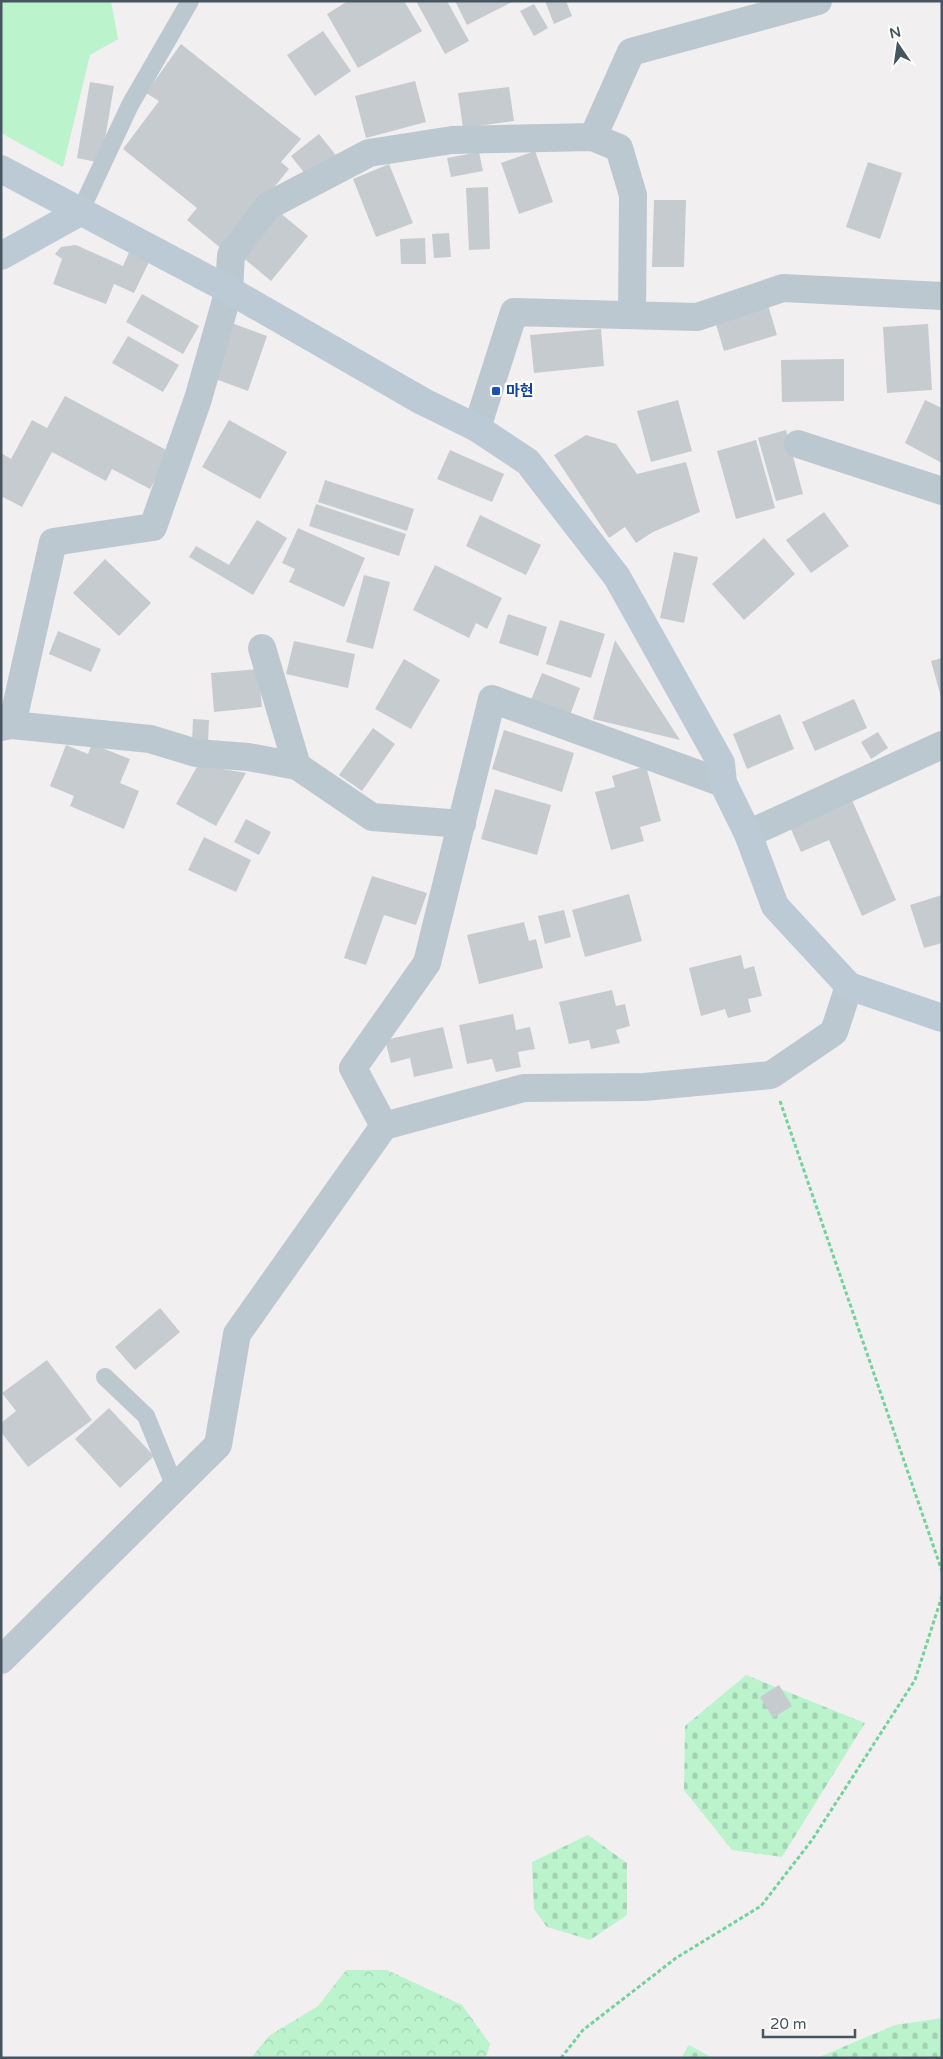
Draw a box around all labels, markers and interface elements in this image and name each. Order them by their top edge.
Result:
north arrow [873,20,923,70]
text: N [888,23,903,42]
place label: 마현 [506,382,534,400]
marker: 마현 [490,385,502,397]
scale bar [763,2006,856,2038]
text: 20 m [770,2015,807,2033]

